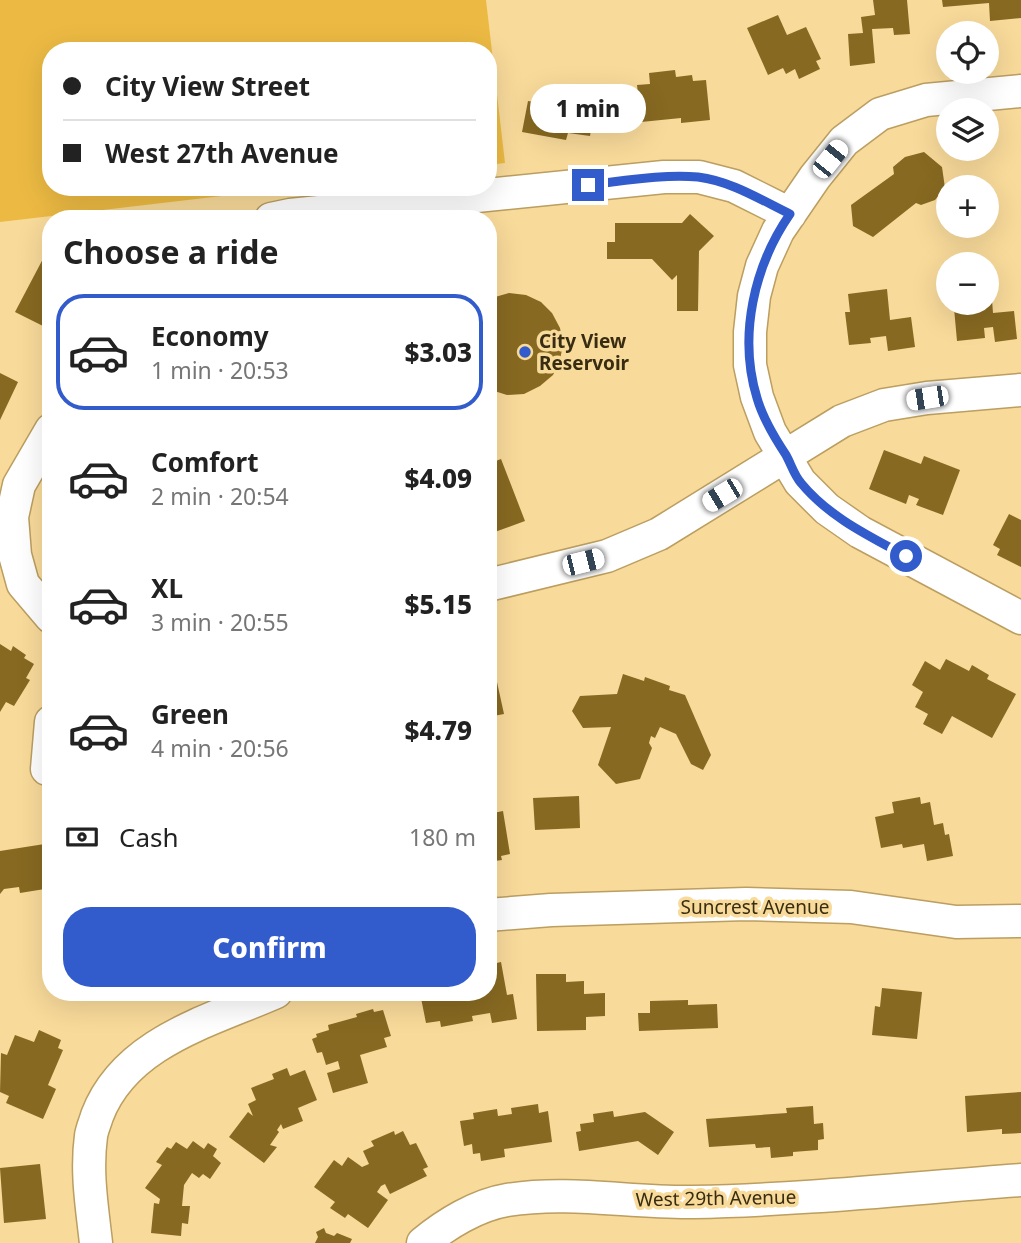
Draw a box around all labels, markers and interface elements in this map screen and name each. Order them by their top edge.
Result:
map controls [936,21,999,315]
button: locate [936,21,999,84]
text: City View Street [105,68,310,104]
callout: 1 min [530,83,646,132]
text: 1 min [556,92,620,124]
button: layers [936,98,999,161]
text: West 27th Avenue [105,135,339,171]
car [809,136,852,182]
route end [572,169,604,201]
button: + [936,175,999,238]
text: Choose a ride [63,230,279,273]
button: − [936,252,999,315]
text: Economy [151,318,269,354]
icon: car [67,321,130,384]
place label: City View Reservoir [539,328,630,376]
text: $3.03 [405,334,472,370]
marker: City View Reservoir [517,344,533,360]
text: 1 min · 20:53 [151,354,289,386]
car [905,384,950,412]
text: Comfort [151,444,259,480]
icon: car [67,447,130,510]
text: $4.09 [405,460,472,496]
car [699,475,746,515]
text: 2 min · 20:54 [151,480,289,512]
route start [890,540,922,572]
car [561,547,606,577]
text: XL [151,570,183,606]
icon: car [67,573,130,636]
text: $5.15 [405,586,472,622]
text: 3 min · 20:55 [151,606,289,638]
text: Green [151,696,229,732]
icon: car [67,699,130,762]
text: $4.79 [405,712,472,748]
text: 4 min · 20:56 [151,732,289,764]
icon: cash [63,818,101,856]
text: Cash [119,819,179,855]
text: 180 m [409,821,476,853]
street label: Suncrest Avenue [681,894,829,920]
button: Confirm [63,907,476,987]
street label: West 29th Avenue [635,1184,797,1212]

